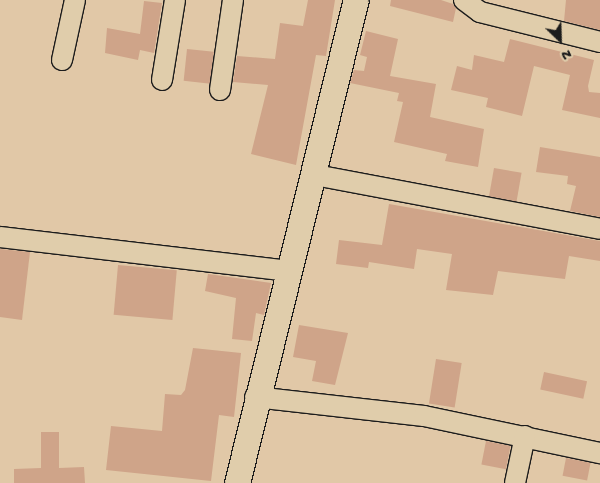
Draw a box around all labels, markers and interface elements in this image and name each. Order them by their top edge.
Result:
north arrow [535,15,585,65]
text: N [559,45,574,64]

